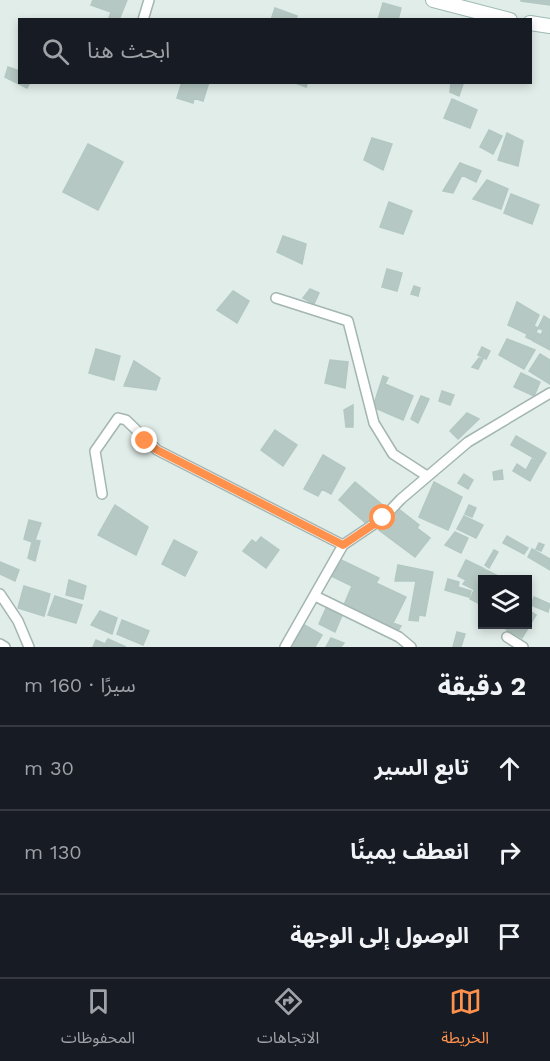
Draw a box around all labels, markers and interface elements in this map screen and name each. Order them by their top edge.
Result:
search box [18,18,532,84]
icon: search [39,35,72,68]
text: ابحث هنا [87,38,170,63]
route end [131,427,157,453]
route start [369,504,395,530]
map controls [478,575,532,629]
button: layers [478,575,532,629]
text: 2 دقيقة [438,671,526,701]
text: سيرًا · 160 m [24,673,136,697]
icon: ahead [493,752,526,785]
text: تابع السير [374,755,469,780]
text: 30 m [24,756,74,780]
icon: right [493,836,526,869]
text: انعطف يمينًا [350,839,469,864]
text: 130 m [24,840,82,864]
icon: arrive [493,920,526,953]
text: الوصول إلى الوجهة [290,923,469,948]
tab: المحفوظات [61,985,135,1055]
tab: الاتجاهات [257,985,319,1055]
tab: الخريطة [441,985,489,1055]

